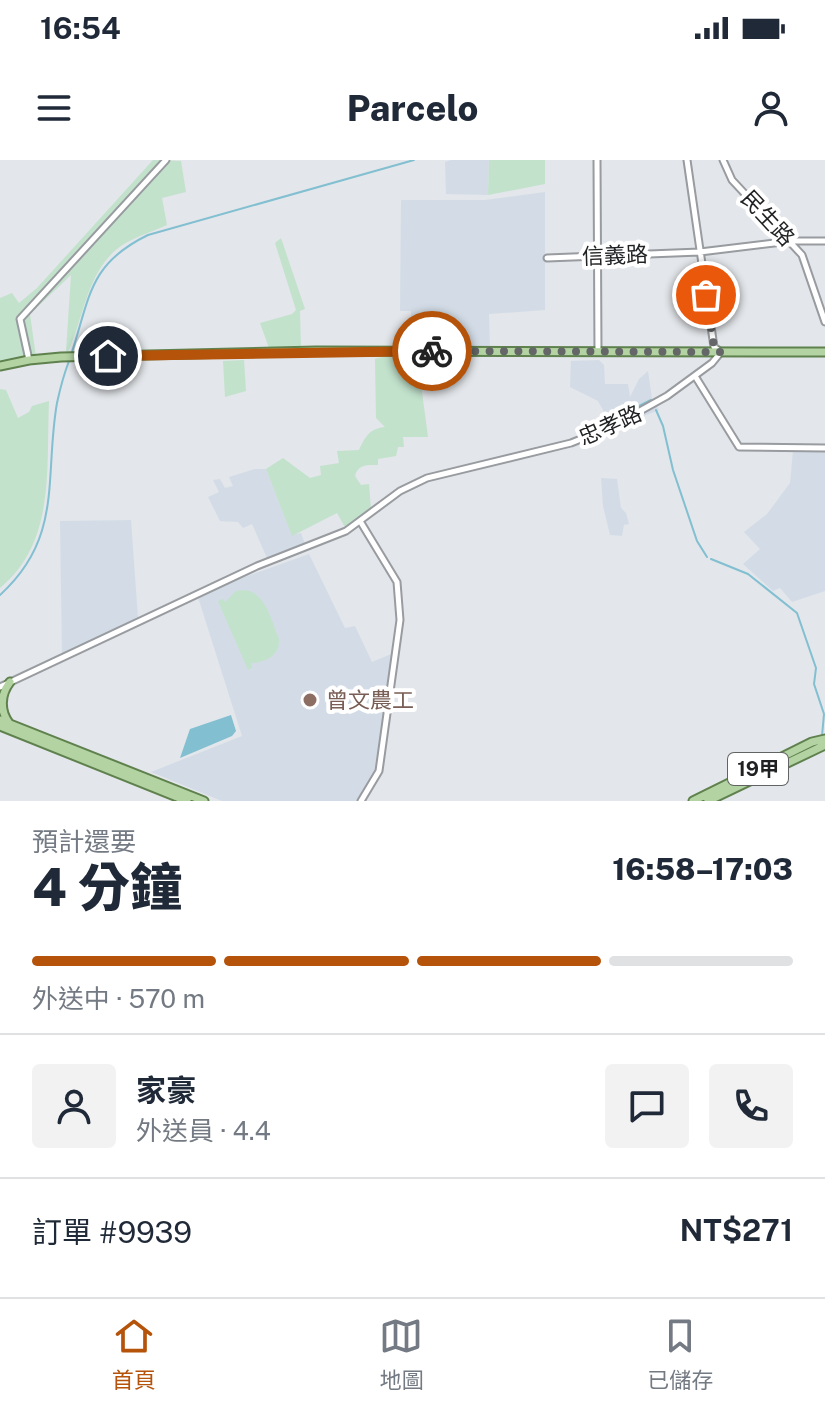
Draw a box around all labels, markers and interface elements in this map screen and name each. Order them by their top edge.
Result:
text: 16:54 [40,10,121,46]
icon: menu [32,86,76,130]
icon: person [749,86,793,130]
text: Parcelo [347,87,478,129]
street label: 民生路 [736,185,800,251]
street label: 信義路 [582,241,648,269]
pin [672,261,740,329]
icon: bag [684,273,728,317]
courier [392,311,472,391]
pin [74,322,142,390]
icon: bike [410,329,454,373]
icon: home [86,334,130,378]
street label: 忠孝路 [575,400,645,450]
place label: 曾文農工 [326,687,414,713]
marker: 曾文農工 [301,691,319,709]
road number: 19甲 [728,753,788,785]
text: 預計還要 [32,826,136,857]
text: 16:58–17:03 [612,851,793,887]
text: 4 分鐘 [32,857,182,918]
text: 外送中 · 570 m [32,983,205,1014]
button: person [32,1064,116,1148]
button: chat [605,1064,689,1148]
button: phone [709,1064,793,1148]
text: 家豪 [136,1072,196,1108]
text: 外送員 · 4.4 [136,1115,271,1146]
text: NT$271 [680,1212,793,1248]
text: 訂單 #9939 [32,1214,192,1250]
tab: 首頁 [112,1314,156,1394]
tab: 地圖 [379,1314,423,1394]
tab: 已儲存 [647,1314,713,1394]

